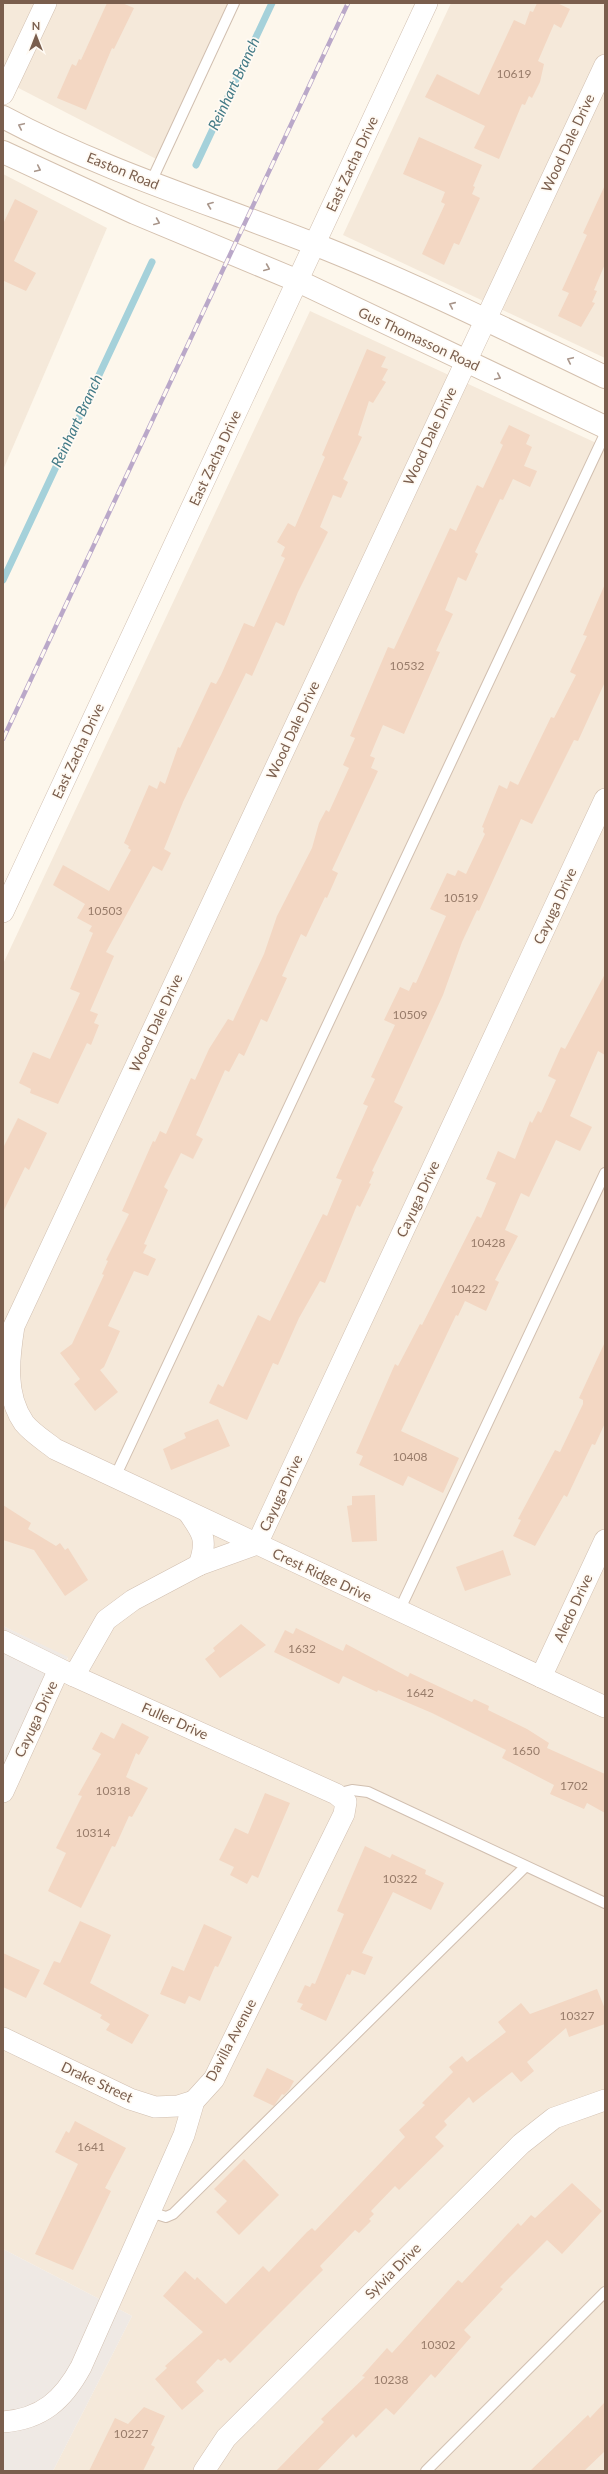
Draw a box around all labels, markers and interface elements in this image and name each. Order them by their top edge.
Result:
north arrow [16,16,56,56]
text: N [32,19,40,32]
water label: Reinhart Branch [204,34,262,133]
house number: 10619 [497,66,531,81]
street label: Wood Dale Drive [537,91,598,194]
street label: East Zacha Drive [322,113,381,214]
one-way arrow [17,122,24,130]
street label: Easton Road [85,148,162,193]
one-way arrow [34,164,42,172]
one-way arrow [206,201,213,209]
one-way arrow [152,217,160,225]
one-way arrow [262,263,270,271]
one-way arrow [449,302,456,310]
street label: Gus Thomasson Road [356,303,483,374]
one-way arrow [566,357,574,365]
water label: Reinhart Branch [47,371,105,470]
one-way arrow [494,372,502,380]
street label: Wood Dale Drive [399,384,460,487]
street label: East Zacha Drive [185,407,244,508]
house number: 10532 [390,658,424,673]
street label: Wood Dale Drive [262,678,323,781]
street label: East Zacha Drive [48,700,107,801]
street label: Cayuga Drive [529,865,580,947]
house number: 10519 [444,890,478,905]
house number: 10503 [88,903,122,918]
street label: Wood Dale Drive [125,971,186,1074]
house number: 10509 [393,1007,427,1022]
street label: Cayuga Drive [392,1158,443,1240]
house number: 10428 [471,1235,505,1250]
house number: 10422 [451,1281,485,1296]
house number: 10408 [393,1449,427,1464]
street label: Cayuga Drive [255,1452,306,1534]
street label: Crest Ridge Drive [270,1544,375,1605]
street label: Aledo Drive [549,1571,596,1644]
house number: 1632 [288,1641,316,1656]
street label: Cayuga Drive [10,1678,61,1760]
house number: 1642 [406,1685,434,1700]
street label: Fuller Drive [139,1698,211,1743]
house number: 1650 [512,1743,540,1758]
house number: 1702 [560,1778,588,1793]
house number: 10318 [96,1783,130,1798]
house number: 10314 [76,1825,110,1840]
house number: 10322 [383,1871,417,1886]
street label: Davilla Avenue [202,1996,259,2084]
house number: 10327 [560,2008,594,2023]
street label: Drake Street [59,2058,136,2106]
house number: 1641 [77,2139,105,2154]
street label: Sylvia Drive [361,2239,424,2302]
house number: 10302 [421,2337,455,2352]
house number: 10238 [374,2372,408,2387]
house number: 10227 [114,2426,148,2441]

